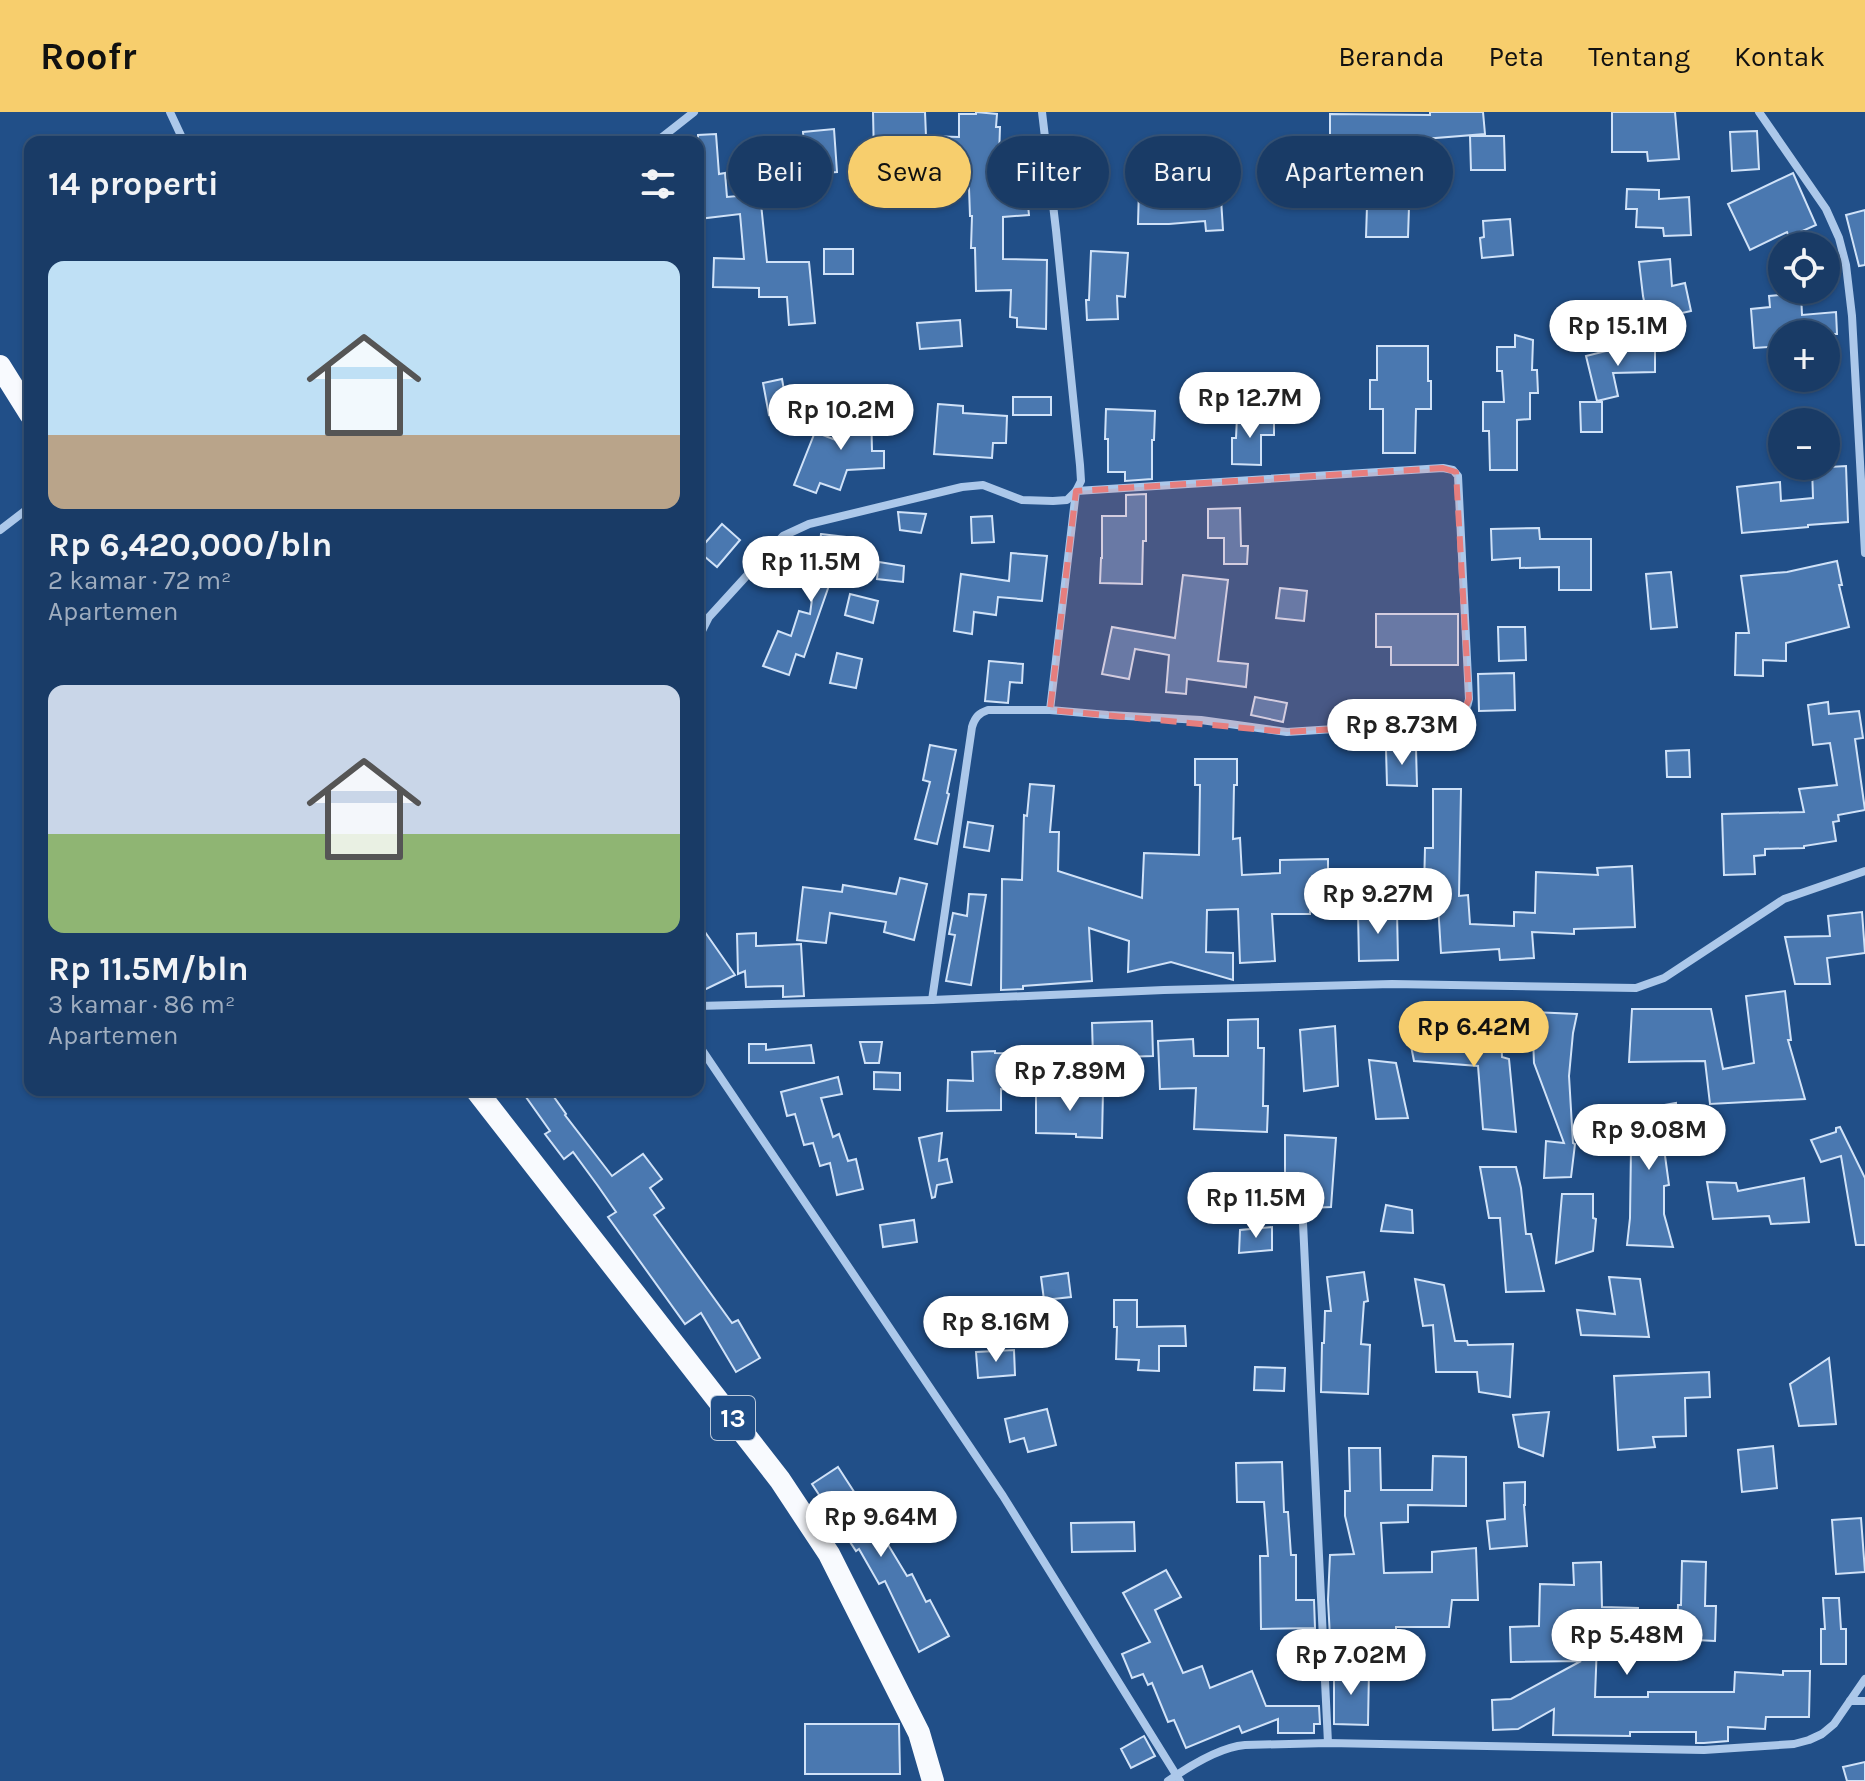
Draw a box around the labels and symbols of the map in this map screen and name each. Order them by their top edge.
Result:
pin: Rp 15.1M [1535,300,1701,368]
pin: Rp 12.7M [1167,372,1333,440]
pin: Rp 10.2M [758,384,924,452]
pin: Rp 11.5M [728,536,894,604]
pin: Rp 8.73M [1319,699,1485,767]
pin: Rp 9.27M [1295,868,1461,936]
pin: Rp 6.42M [1391,1001,1557,1069]
pin: Rp 7.89M [987,1045,1153,1113]
pin: Rp 9.08M [1566,1104,1732,1172]
pin: Rp 11.5M [1173,1172,1339,1240]
pin: Rp 8.16M [913,1296,1079,1364]
road number: 13 [711,1396,755,1440]
pin: Rp 9.64M [798,1491,964,1559]
pin: Rp 5.48M [1544,1609,1710,1677]
pin: Rp 7.02M [1268,1629,1434,1697]

